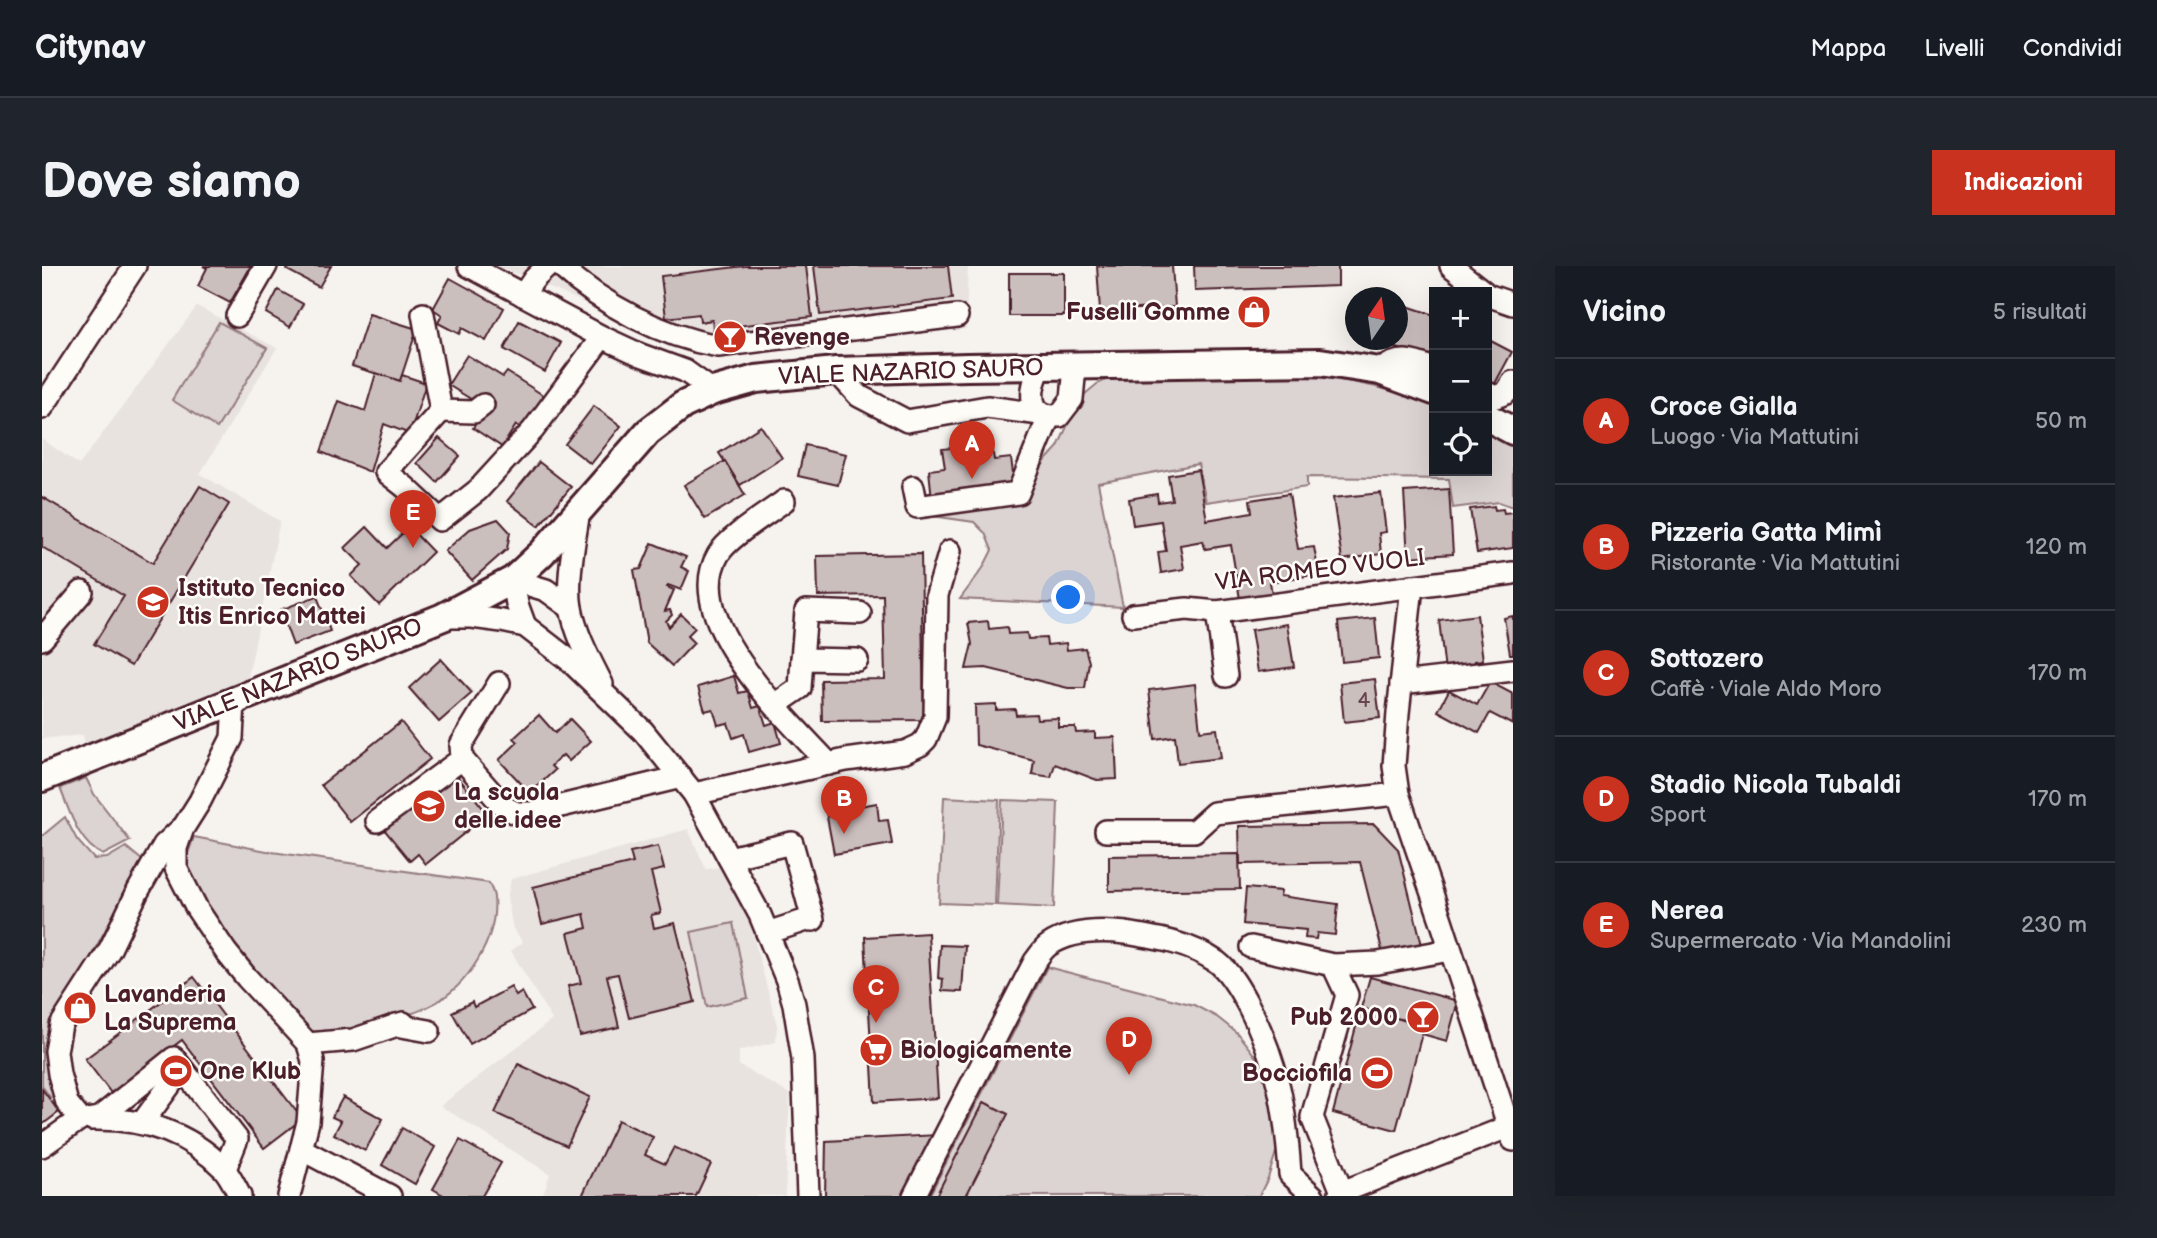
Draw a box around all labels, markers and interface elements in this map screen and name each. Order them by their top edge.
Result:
text: Citynav [35,28,146,68]
text: Mappa [1811,34,1886,63]
text: Livelli [1924,34,1985,63]
text: Condividi [2023,34,2122,63]
button: Indicazioni [1932,150,2115,215]
text: Dove siamo [42,153,301,212]
north arrow [1345,287,1408,350]
map controls [1429,287,1492,476]
button: + [1429,287,1492,350]
shop icon: Fuselli Gomme [1235,293,1273,331]
text: Vicino [1583,294,1666,330]
place label: Fuselli Gomme [1066,298,1230,327]
text: 5 risultati [1993,298,2087,326]
bar icon: Revenge [711,318,749,356]
place label: Revenge [754,323,850,352]
button: − [1429,350,1492,413]
street label: VIALE NAZARIO SAURO [778,353,1044,391]
text: Croce Gialla [1650,392,1798,423]
text: A [1599,407,1613,435]
text: 50 m [2035,407,2087,435]
button: locate [1429,413,1492,476]
pin: A [949,421,995,479]
text: Luogo · Via Mattutini [1650,423,1859,451]
pin: E [390,490,436,548]
text: Pizzeria Gatta Mimì [1650,518,1882,549]
text: B [1598,533,1614,561]
text: 120 m [2026,533,2087,561]
street label: VIA ROMEO VUOLI [1214,543,1426,597]
text: Ristorante · Via Mattutini [1650,549,1900,577]
place label: Istituto Tecnico Itis Enrico Mattei [178,574,366,631]
your location [1051,580,1085,614]
school or university icon: Istituto Tecnico Itis Enrico Mattei [134,583,172,621]
street label: VIALE NAZARIO SAURO [170,612,426,738]
text: Sottozero [1650,644,1764,675]
text: C [1598,659,1614,687]
text: 170 m [2028,659,2087,687]
text: Caffè · Viale Aldo Moro [1650,675,1882,703]
house number: 4 [1358,688,1371,713]
text: Stadio Nicola Tubaldi [1650,770,1901,801]
pin: B [821,776,867,834]
place label: La scuola delle idee [454,778,562,835]
text: D [1598,785,1614,813]
text: 170 m [2028,785,2087,813]
school or university icon: La scuola delle idee [410,787,448,825]
text: Sport [1650,801,1706,829]
text: Nerea [1650,896,1724,927]
text: E [1599,911,1613,939]
text: 230 m [2021,911,2087,939]
text: Supermercato · Via Mandolini [1650,927,1951,955]
pin: C [853,965,899,1023]
place label: Lavanderia La Suprema [104,980,237,1037]
shop icon: Lavanderia La Suprema [61,989,99,1027]
bar icon: Pub 2000 [1404,998,1442,1036]
place label: Pub 2000 [1290,1003,1398,1032]
pin: D [1106,1017,1152,1075]
supermarket icon: Biologicamente [857,1031,895,1069]
place label: Biologicamente [900,1036,1072,1065]
sports icon: One Klub [157,1052,195,1090]
sports icon: Bocciofila [1358,1054,1396,1092]
place label: One Klub [200,1057,301,1086]
place label: Bocciofila [1242,1059,1352,1088]

